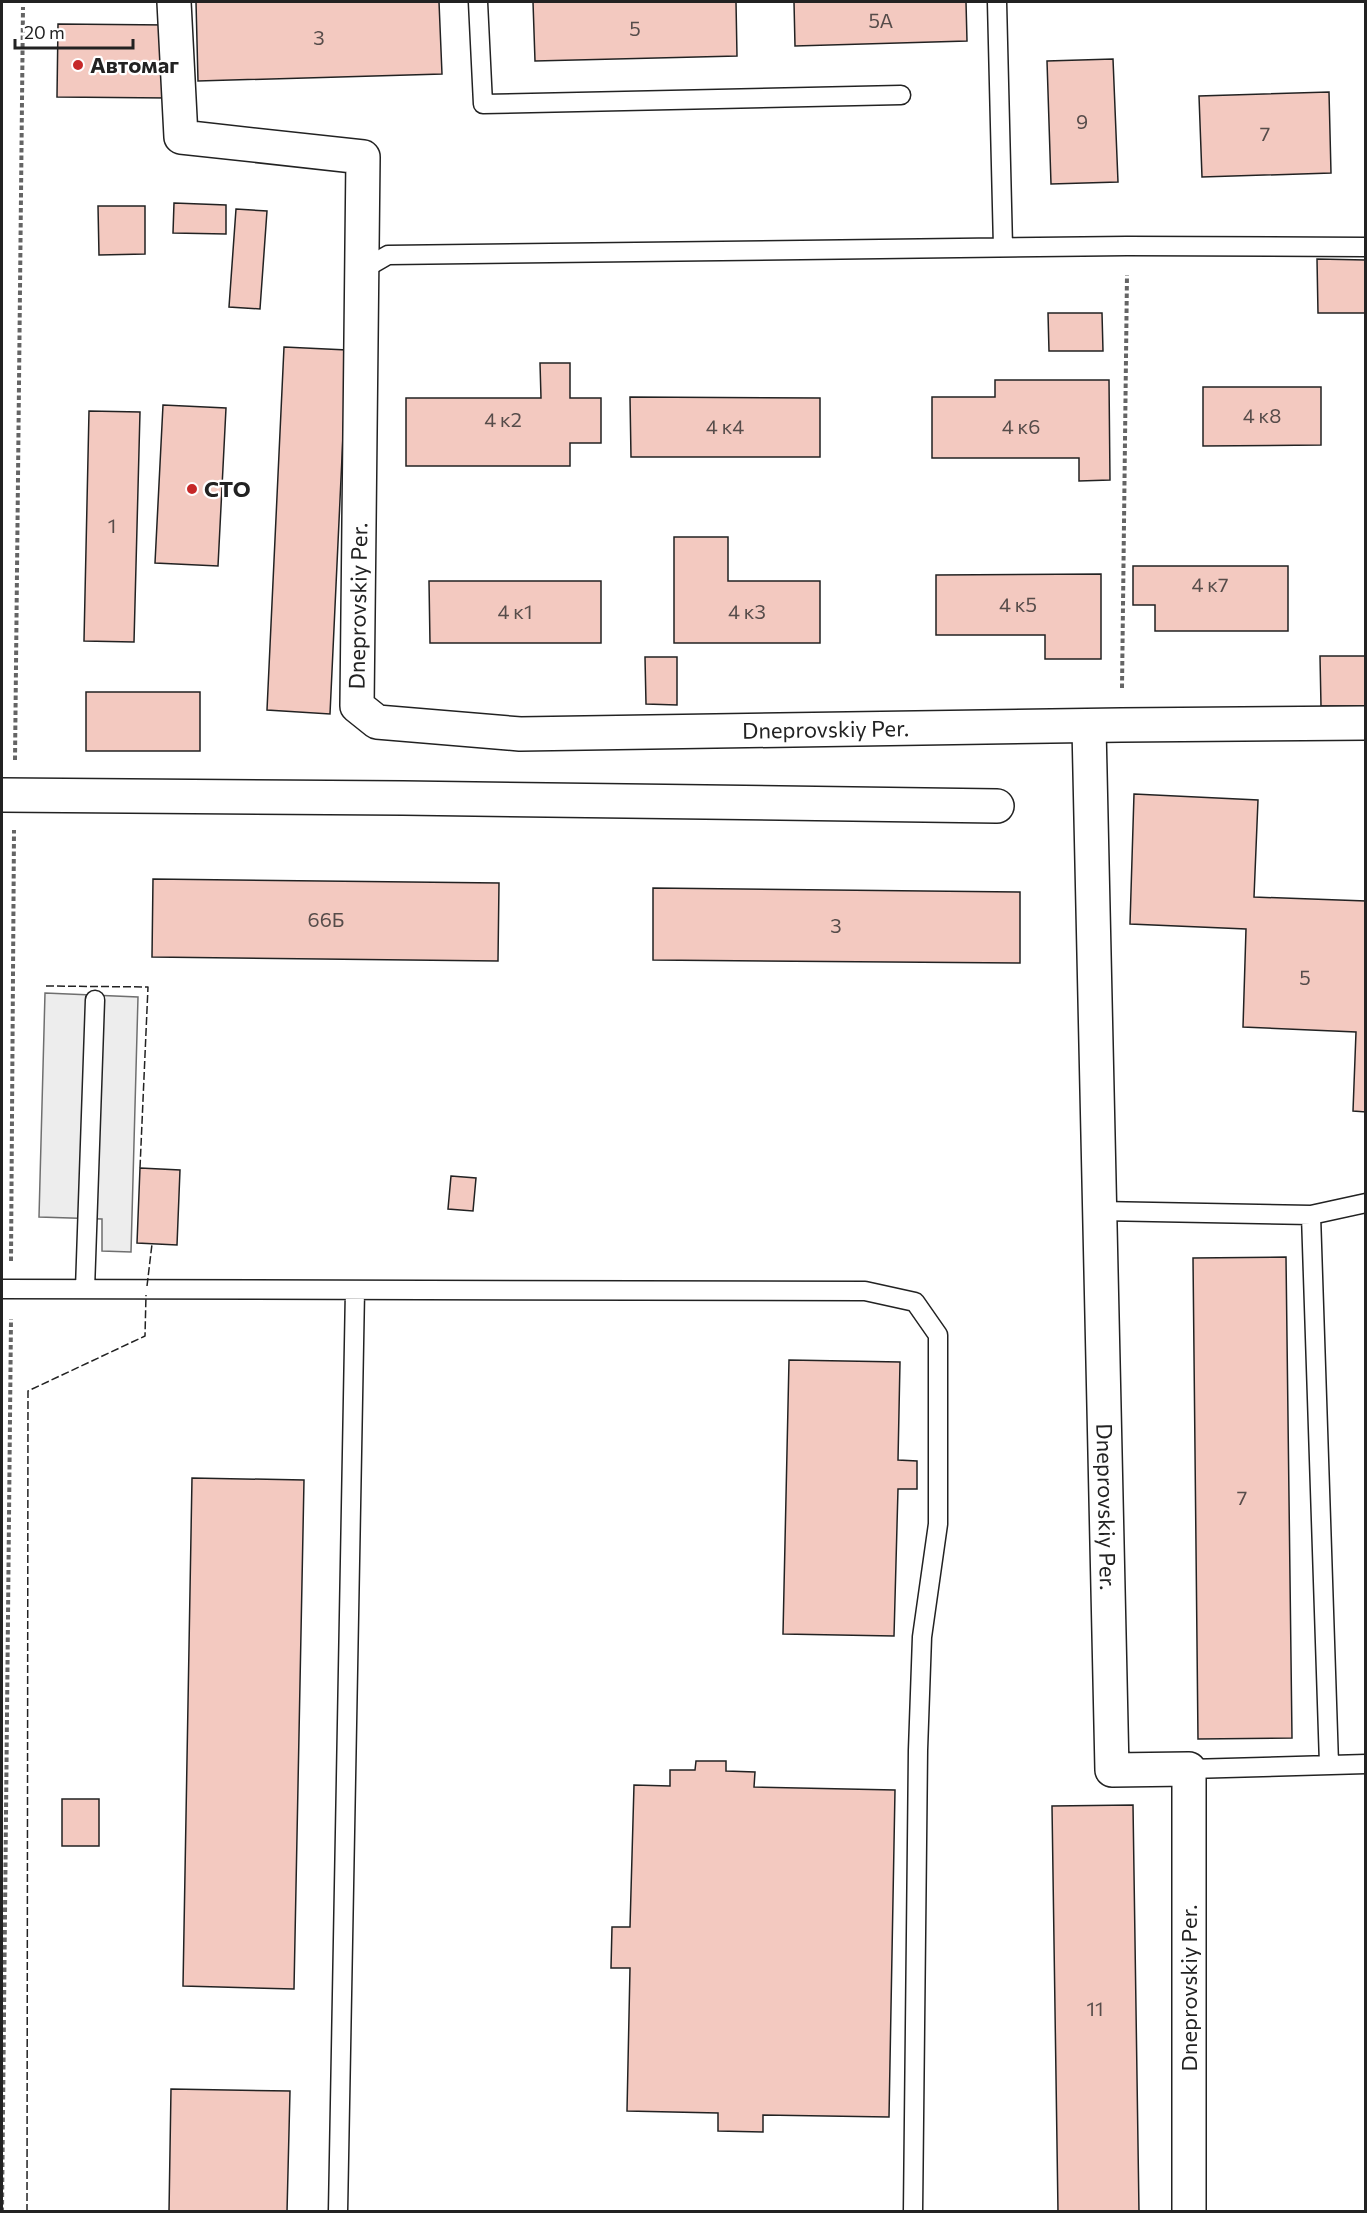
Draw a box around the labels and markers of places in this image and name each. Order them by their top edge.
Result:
place label: Автомаг [90,51,179,78]
marker: Автомаг [71,58,85,72]
place label: СТО [204,475,251,502]
marker: СТО [185,482,199,496]

